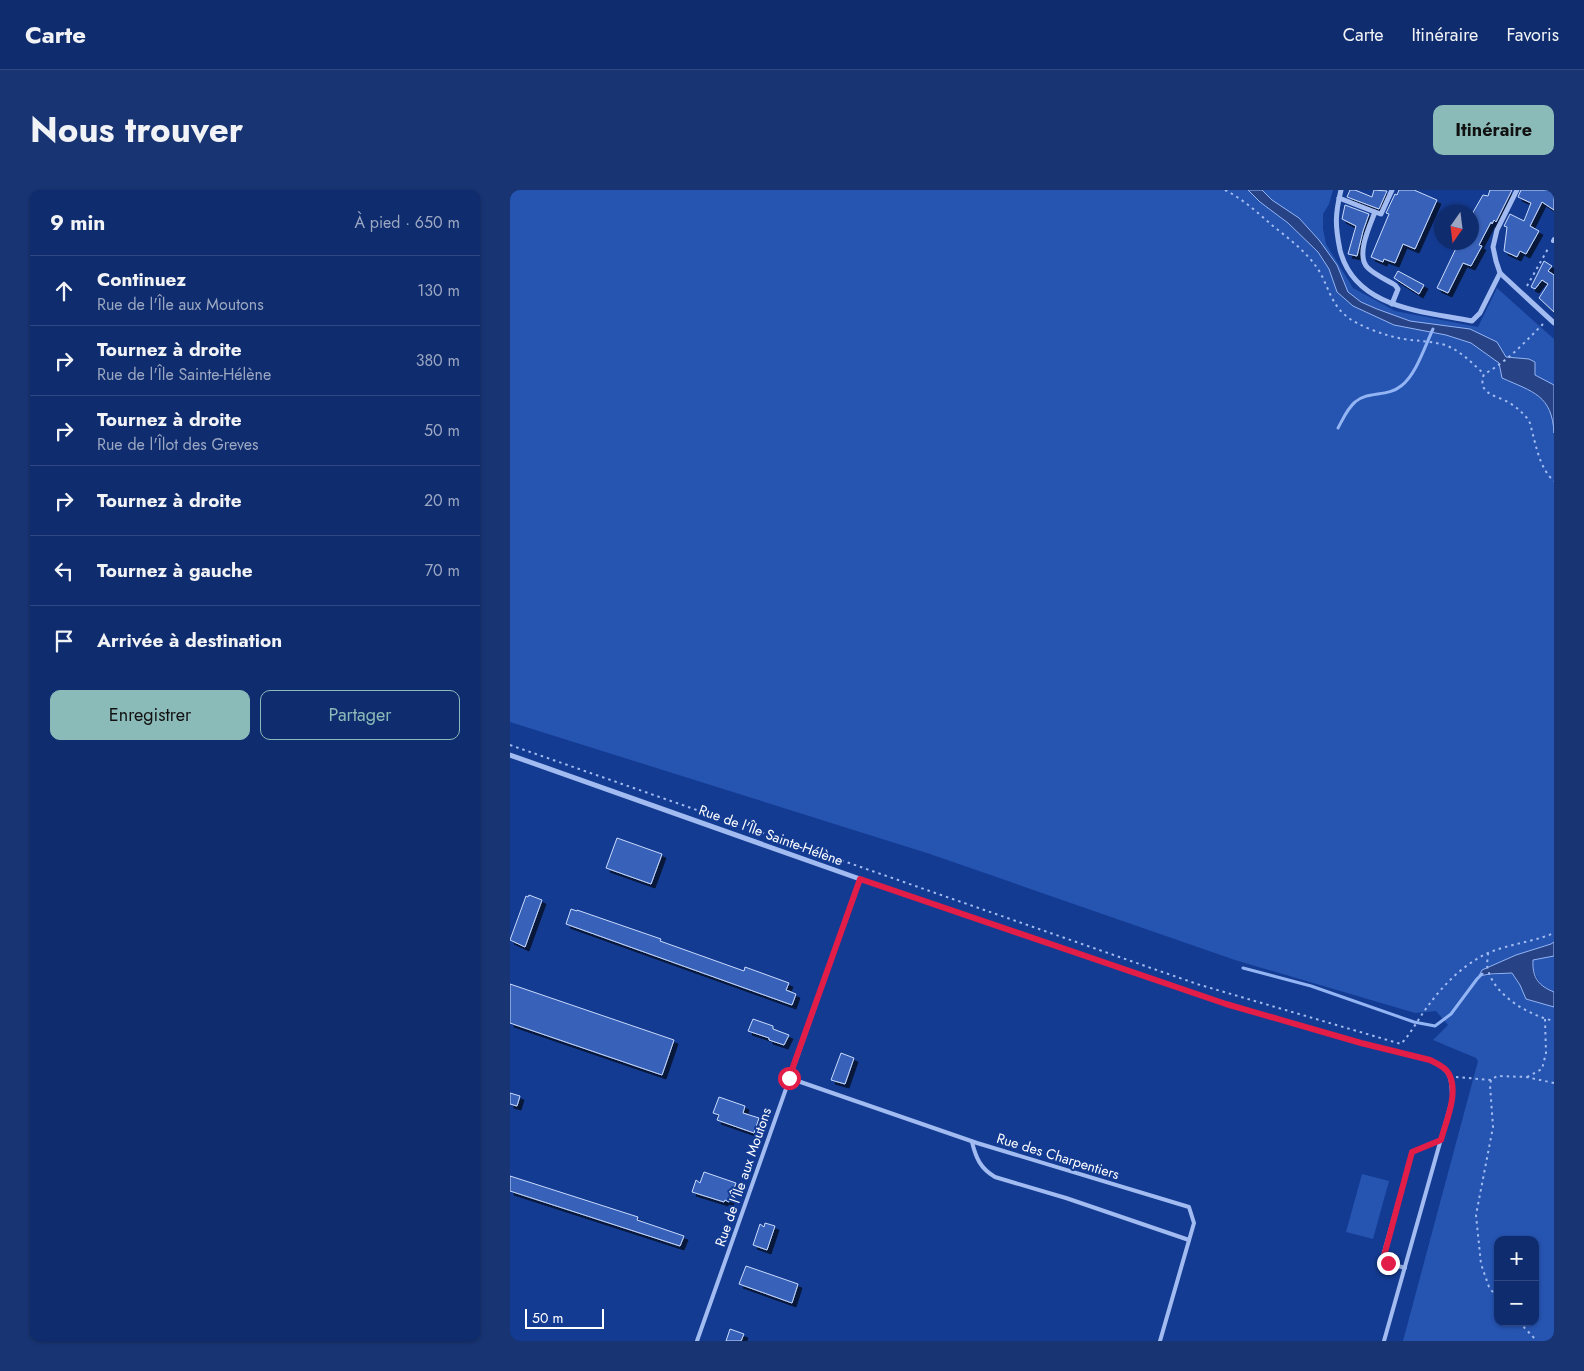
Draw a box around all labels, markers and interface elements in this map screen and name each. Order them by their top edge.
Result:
text: Carte [25,17,86,52]
text: Carte [1343,22,1384,48]
text: Itinéraire [1412,22,1478,48]
text: Favoris [1506,22,1559,48]
text: Nous trouver [30,105,243,155]
button: Itinéraire [1433,105,1554,155]
north arrow [1434,205,1479,250]
text: 9 min [50,208,105,238]
text: À pied · 650 m [354,211,460,234]
text: Continuez [97,266,186,293]
icon: ahead [50,277,78,305]
text: 130 m [417,279,460,302]
text: Rue de l'Île aux Moutons [97,293,264,316]
text: Tournez à droite [97,336,242,363]
icon: right [50,347,78,375]
text: 380 m [416,349,460,372]
text: Rue de l'Île Sainte-Hélène [97,363,271,386]
text: Tournez à droite [97,406,242,433]
icon: right [50,417,78,445]
text: 50 m [424,419,460,442]
text: Rue de l'Îlot des Greves [97,433,259,456]
icon: right [50,487,78,515]
text: Tournez à droite [97,487,242,514]
text: 20 m [424,489,460,512]
icon: left [50,557,78,585]
text: Tournez à gauche [97,557,253,584]
text: 70 m [425,559,460,582]
icon: arrive [50,627,78,655]
text: Arrivée à destination [97,627,282,654]
button: Enregistrer [50,690,250,740]
button: Partager [260,690,460,740]
street label: Rue de l'Île Sainte-Hélène [696,800,846,870]
route start [778,1067,801,1090]
street label: Rue de l'Île aux Moutons [710,1105,776,1249]
street label: Rue des Charpentiers [994,1128,1122,1184]
map controls [1494,1236,1539,1326]
button: + [1494,1236,1539,1281]
route end [1377,1252,1400,1275]
button: − [1494,1281,1539,1326]
scale bar [525,1306,604,1329]
text: 50 m [532,1308,563,1328]

